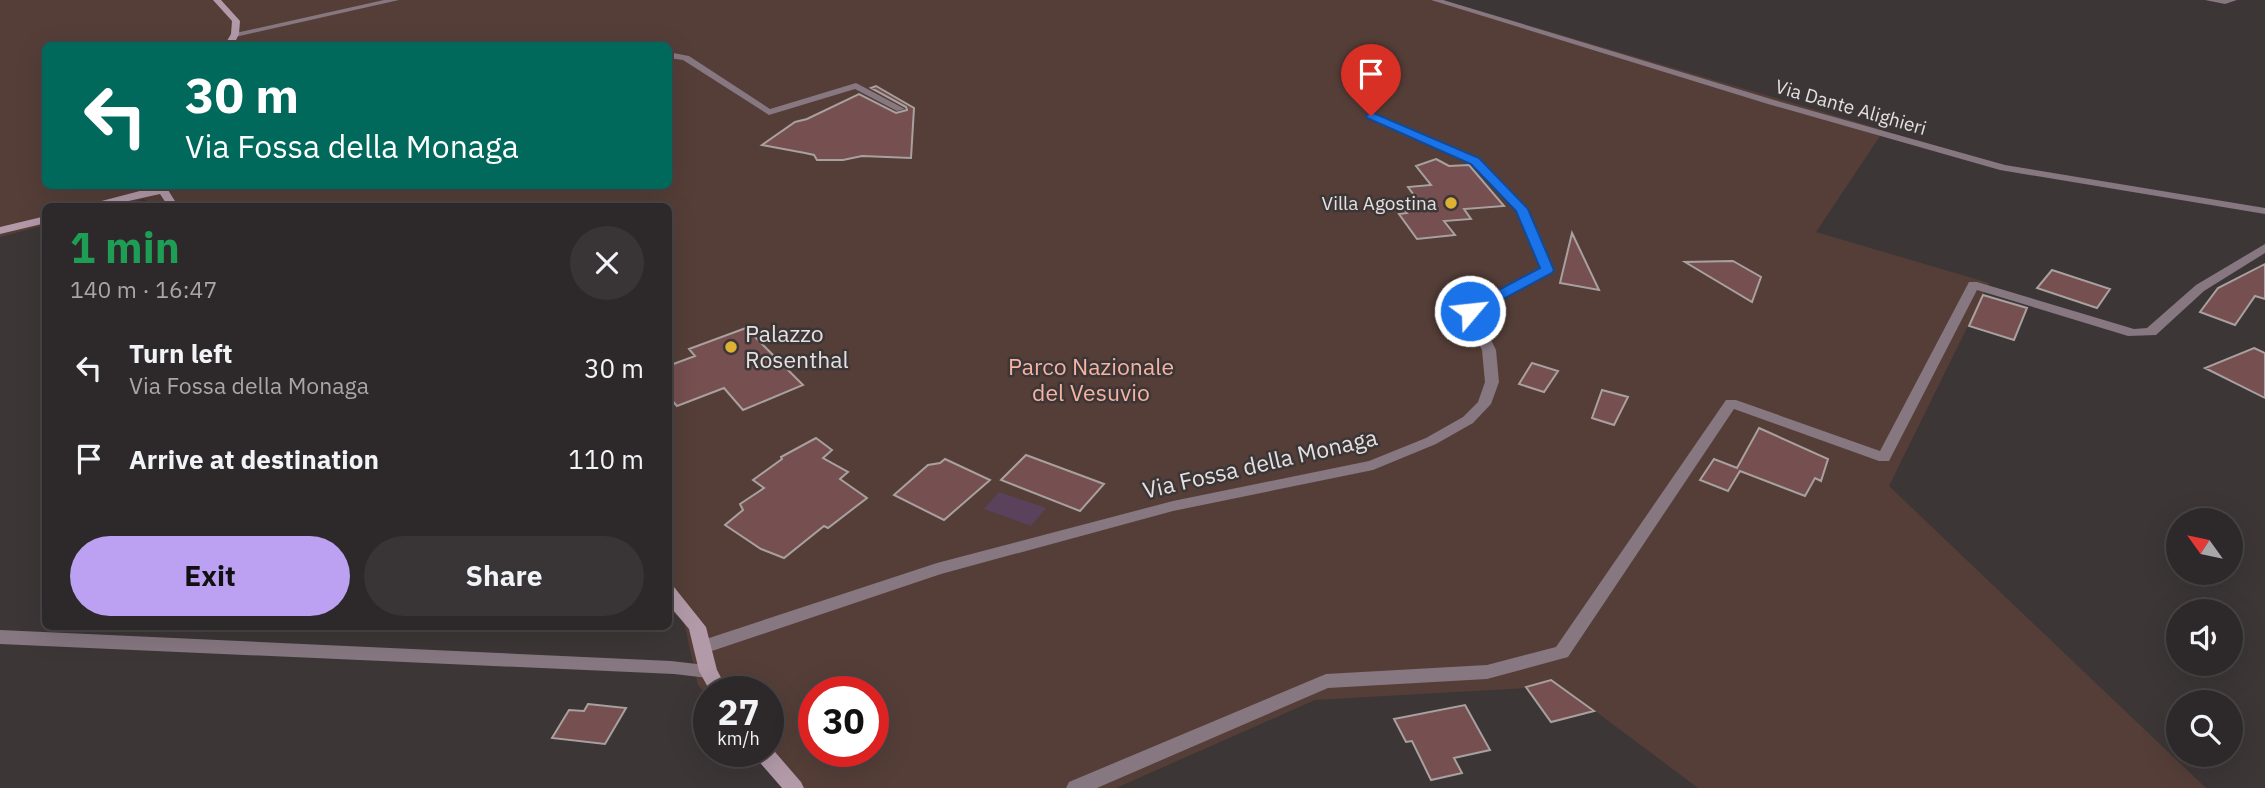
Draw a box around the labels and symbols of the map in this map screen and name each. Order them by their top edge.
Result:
pin [1341,44,1401,116]
street label: Via Dante Alighieri [1773,74,1929,140]
place label: Villa Agostina [1322,191,1437,215]
marker: Villa Agostina [1443,195,1459,211]
position arrow [1433,274,1507,348]
place label: Palazzo Rosenthal [745,318,849,374]
marker: Palazzo Rosenthal [723,339,739,355]
park label: Parco Nazionale del Vesuvio [1008,351,1174,407]
street label: Via Fossa della Monaga [1140,421,1380,505]
north arrow [2166,508,2244,584]
speed limit sign: 30 [798,676,889,767]

